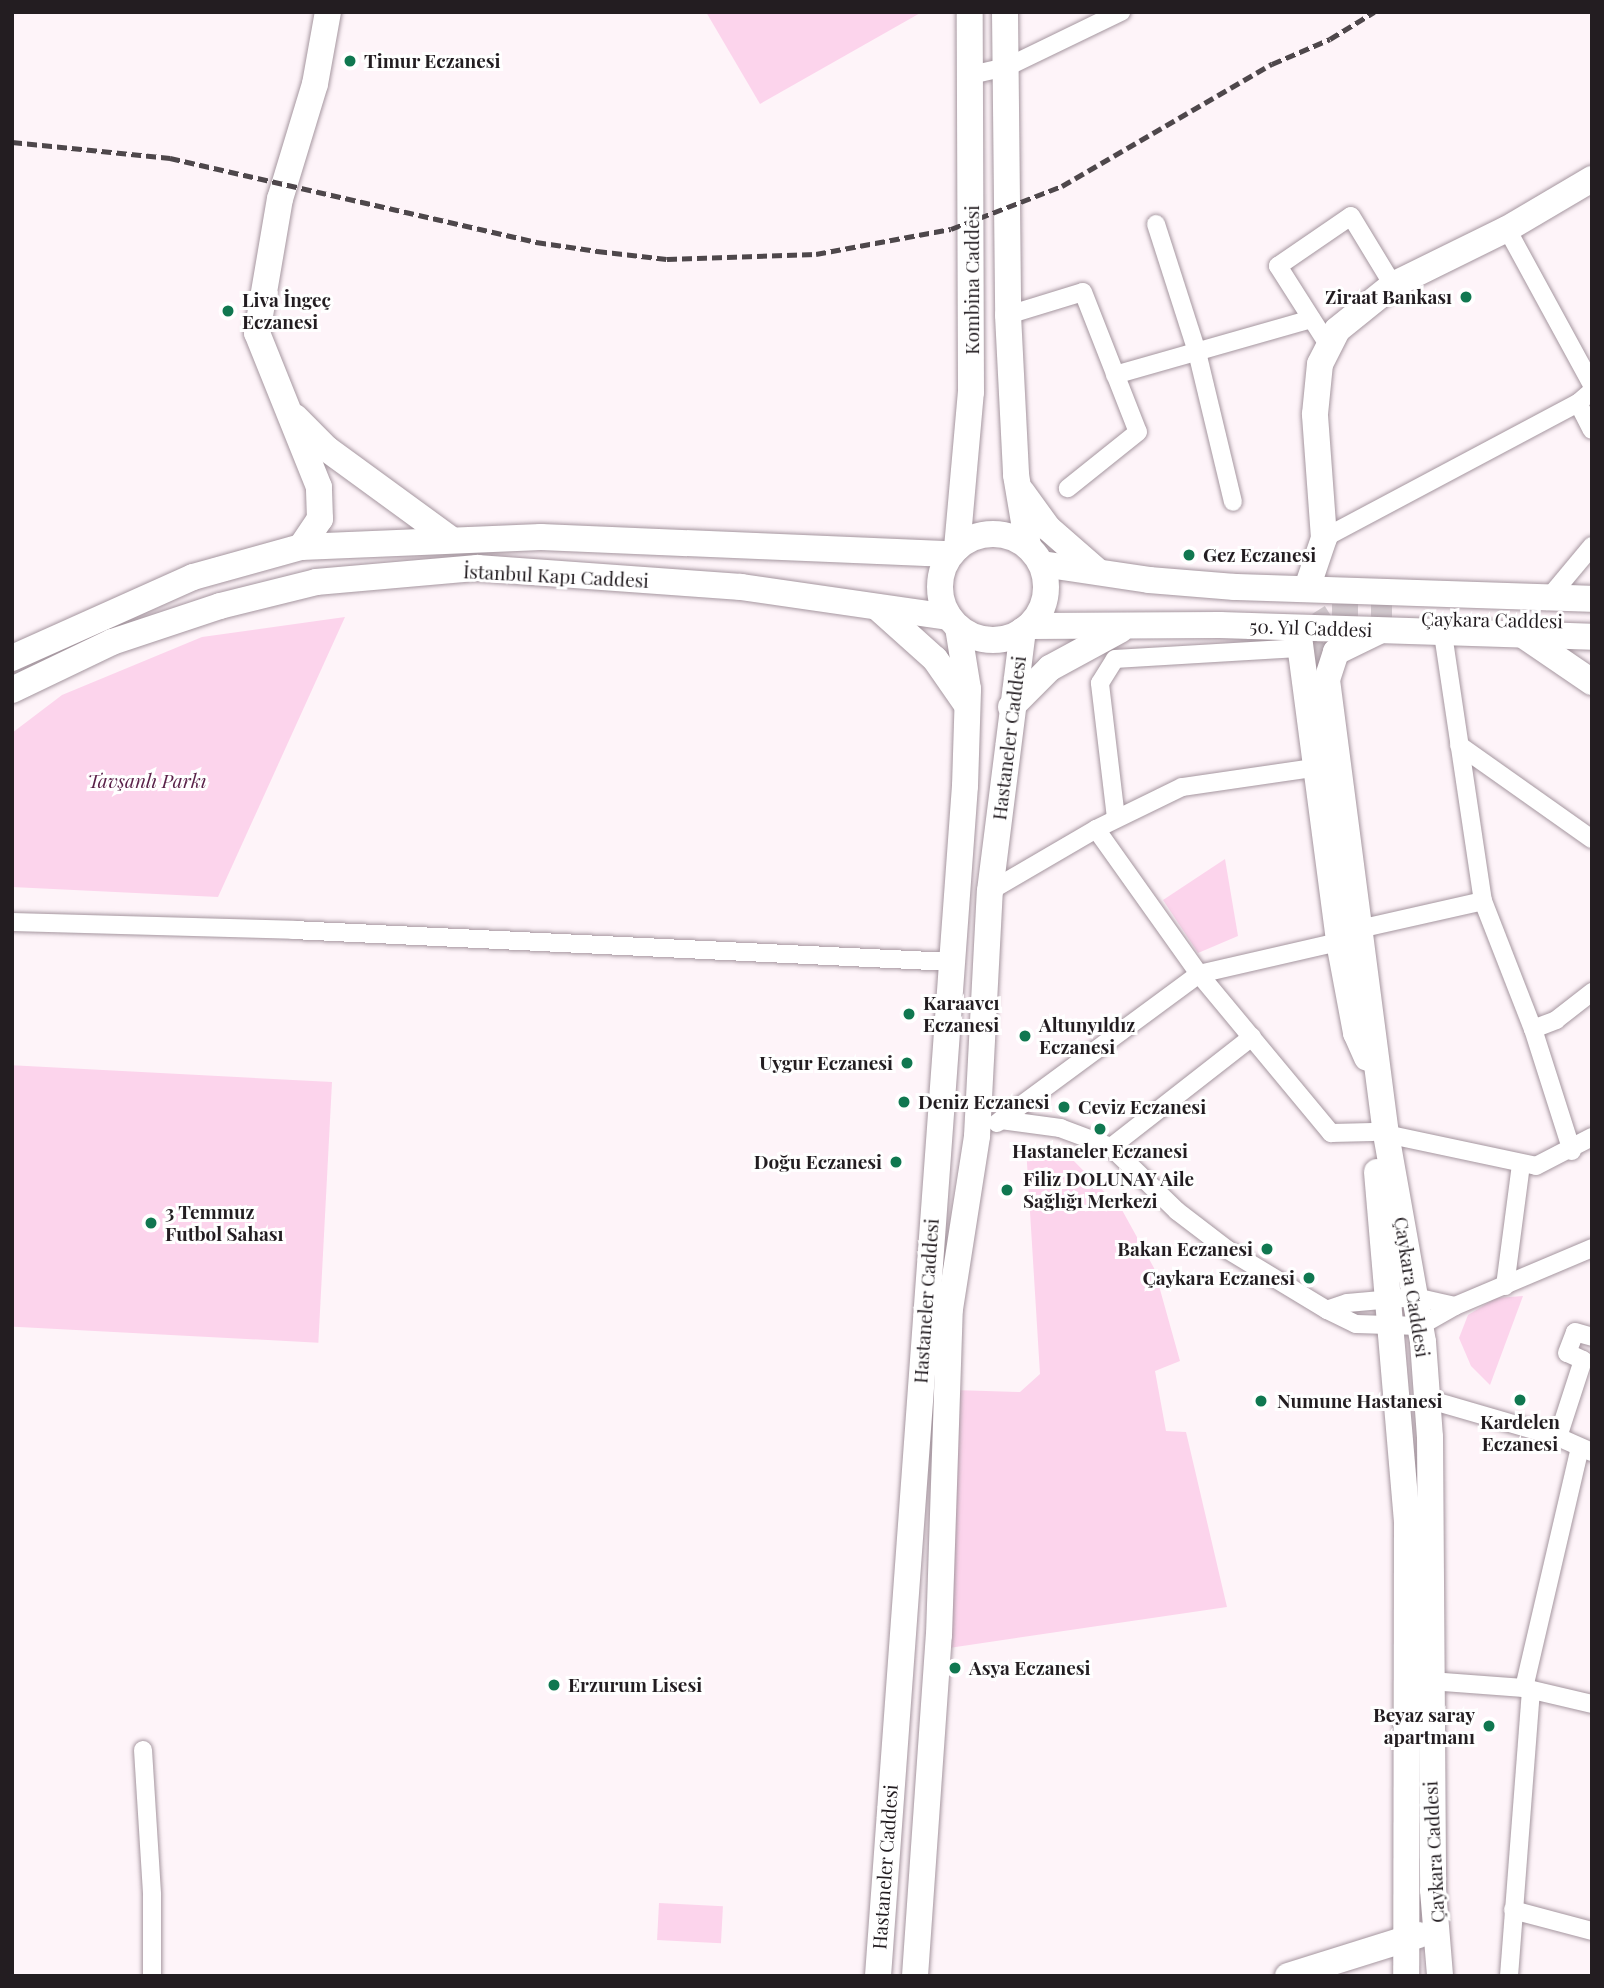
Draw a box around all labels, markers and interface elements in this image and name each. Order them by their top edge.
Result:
place label: Timur Eczanesi [364,50,501,72]
marker: Timur Eczanesi [342,53,358,69]
street label: Kombina Caddesi [961,205,983,355]
place label: Ziraat Bankası [1325,286,1452,308]
place label: Liva İngeç Eczanesi [242,289,331,333]
marker: Ziraat Bankası [1458,289,1474,305]
marker: Liva İngeç Eczanesi [220,303,236,319]
place label: Gez Eczanesi [1203,544,1316,566]
marker: Gez Eczanesi [1181,547,1197,563]
street label: İstanbul Kapı Caddesi [463,560,649,592]
street label: Çaykara Caddesi [1421,607,1563,633]
street label: 50. Yıl Caddesi [1249,614,1373,642]
street label: Hastaneler Caddesi [988,654,1030,822]
park label: Tavşanlı Parkı [88,770,206,792]
place label: Karaavcı Eczanesi [923,992,1000,1036]
marker: Karaavcı Eczanesi [901,1006,917,1022]
place label: Altunyıldız Eczanesi [1039,1014,1135,1058]
marker: Altunyıldız Eczanesi [1017,1028,1033,1044]
place label: Uygur Eczanesi [759,1052,893,1074]
marker: Uygur Eczanesi [899,1055,915,1071]
place label: Deniz Eczanesi [918,1091,1050,1113]
marker: Deniz Eczanesi [896,1094,912,1110]
place label: Ceviz Eczanesi [1078,1096,1206,1118]
marker: Ceviz Eczanesi [1056,1099,1072,1115]
marker: Hastaneler Eczanesi [1092,1121,1108,1137]
place label: Hastaneler Eczanesi [1012,1140,1188,1162]
place label: Doğu Eczanesi [754,1151,882,1173]
marker: Doğu Eczanesi [888,1154,904,1170]
place label: Filiz DOLUNAY Aile Sağlığı Merkezi [1023,1168,1195,1212]
marker: Filiz DOLUNAY Aile Sağlığı Merkezi [997,1180,1017,1200]
place label: 3 Temmuz Futbol Sahası [165,1201,284,1245]
marker: 3 Temmuz Futbol Sahası [143,1215,159,1231]
street label: Çaykara Caddesi [1390,1215,1434,1359]
street label: Hastaneler Caddesi [909,1218,943,1384]
place label: Bakan Eczanesi [1117,1238,1253,1260]
marker: Bakan Eczanesi [1259,1241,1275,1257]
place label: Çaykara Eczanesi [1142,1267,1295,1289]
marker: Çaykara Eczanesi [1301,1270,1317,1286]
place label: Numune Hastanesi [1277,1390,1443,1412]
marker: Numune Hastanesi [1251,1391,1271,1411]
marker: Kardelen Eczanesi [1512,1392,1528,1408]
place label: Kardelen Eczanesi [1480,1411,1560,1455]
place label: Asya Eczanesi [969,1657,1091,1679]
marker: Asya Eczanesi [947,1660,963,1676]
place label: Erzurum Lisesi [568,1674,702,1696]
marker: Erzurum Lisesi [546,1677,562,1693]
place label: Beyaz saray apartmanı [1373,1704,1475,1748]
marker: Beyaz saray apartmanı [1481,1718,1497,1734]
street label: Çaykara Caddesi [1419,1780,1449,1924]
street label: Hastaneler Caddesi [868,1784,902,1950]

